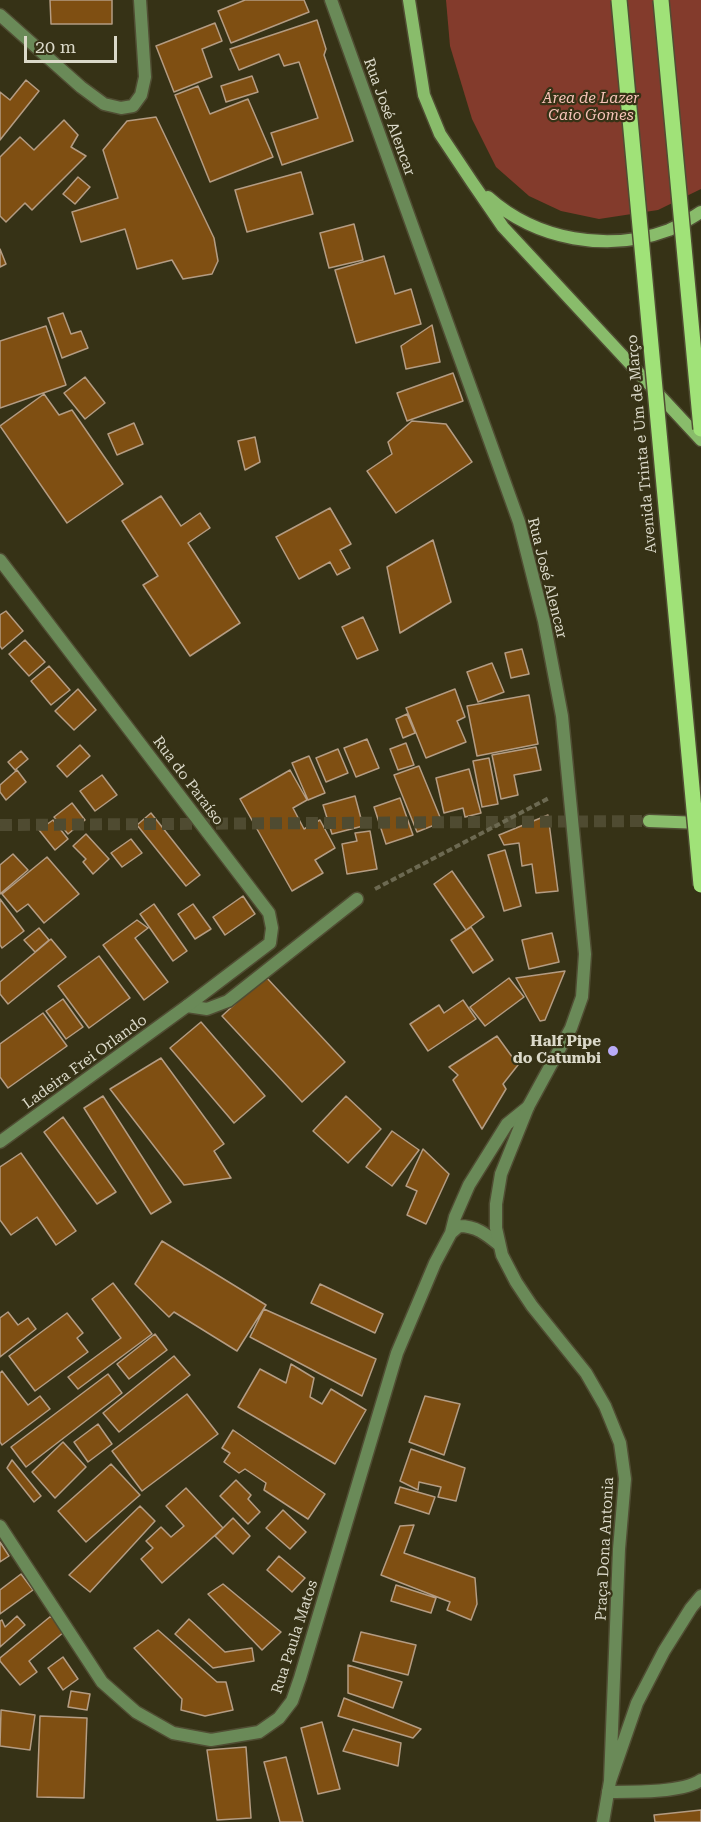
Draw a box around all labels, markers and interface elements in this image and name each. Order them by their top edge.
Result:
scale bar [27,24,120,62]
text: 20 m [35,36,76,57]
street label: Rua José Alencar [359,56,419,178]
park label: Área de Lazer Caio Gomes [543,90,639,125]
street label: Avenida Trinta e Um de Março [623,334,661,554]
street label: Rua José Alencar [523,516,571,640]
street label: Rua do Paraíso [149,733,227,829]
street label: Ladeira Frei Orlando [19,1011,151,1113]
place label: Half Pipe do Catumbi [513,1033,601,1068]
marker: Half Pipe do Catumbi [606,1044,620,1058]
street label: Praça Dona Antonia [592,1477,618,1621]
street label: Rua Paula Matos [268,1578,322,1696]

